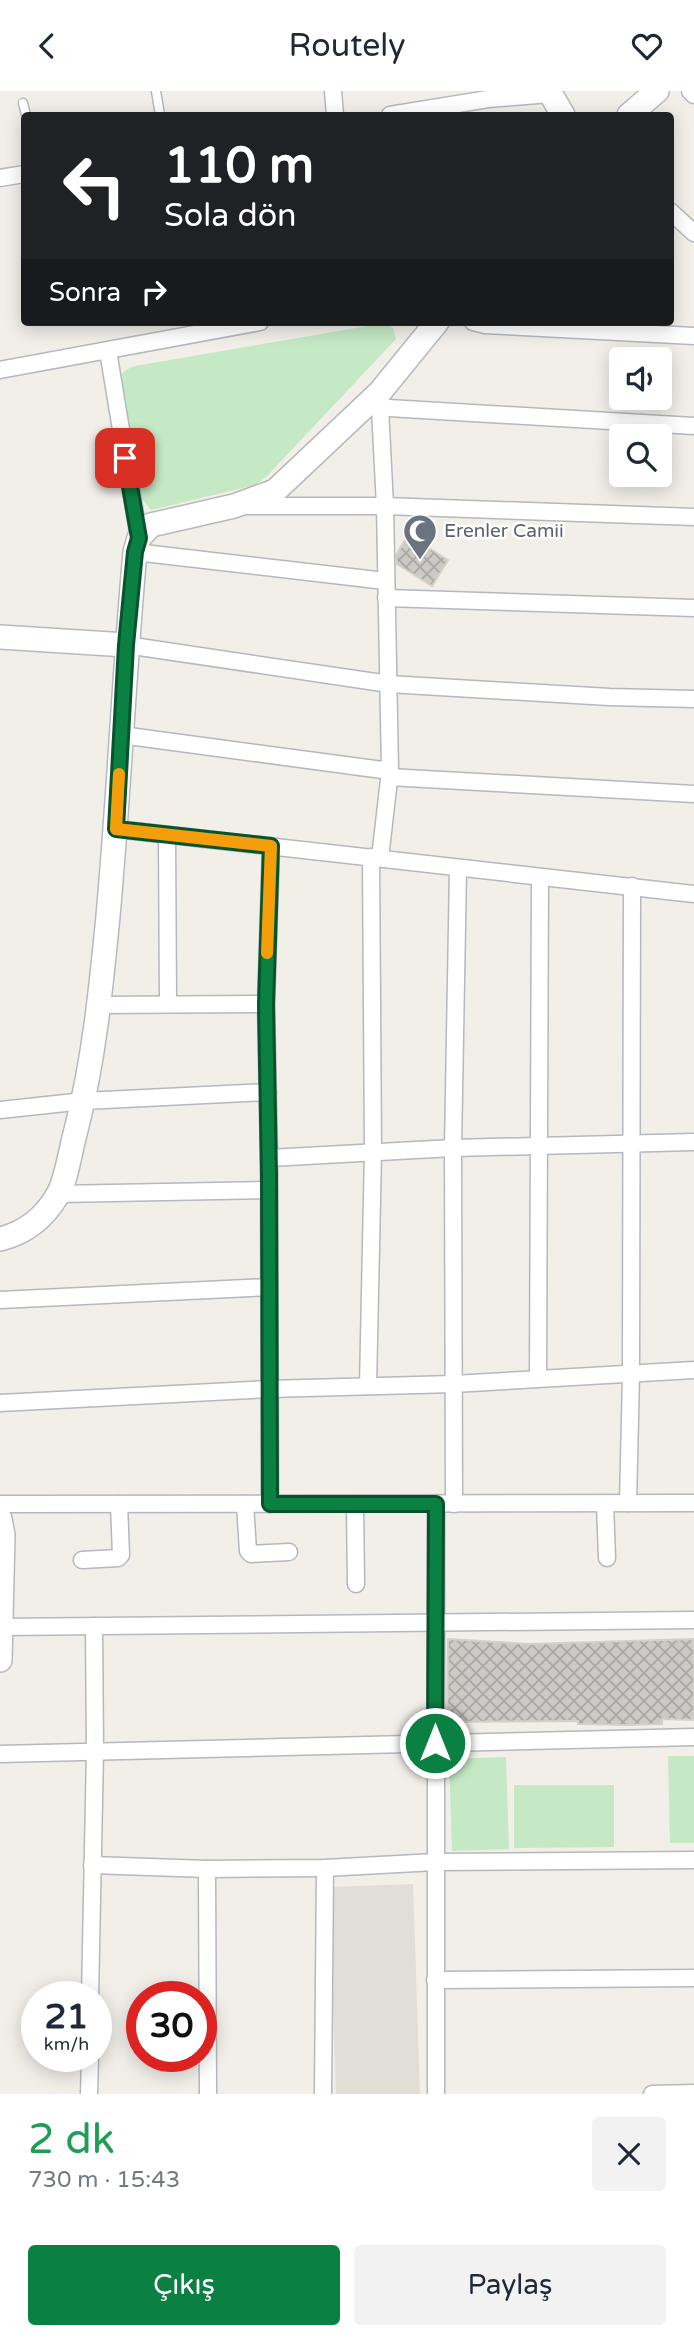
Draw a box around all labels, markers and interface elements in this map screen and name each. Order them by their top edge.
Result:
icon: back [28,27,66,65]
text: Routely [289,27,406,65]
icon: heart [628,27,666,65]
text: 110 m [164,137,314,196]
icon: left [49,140,140,231]
text: Sola dön [164,197,297,235]
icon: right [135,273,173,311]
text: Sonra [49,277,121,308]
map controls [609,347,672,487]
button: sound [609,347,672,410]
button: search [609,424,672,487]
pin [95,428,155,488]
icon: arrive [106,439,144,477]
mosque icon: Erenler Camii [401,512,439,561]
place label: Erenler Camii [444,520,564,542]
position arrow [398,1706,472,1780]
speed limit sign: 30 [126,1981,217,2072]
text: 21 [45,1996,88,2038]
text: km/h [44,2033,89,2055]
text: 2 dk [28,2114,115,2165]
button: close [592,2117,666,2191]
text: 730 m · 15:43 [28,2166,180,2194]
button: Çıkış [28,2245,340,2325]
button: Paylaş [354,2245,666,2325]

